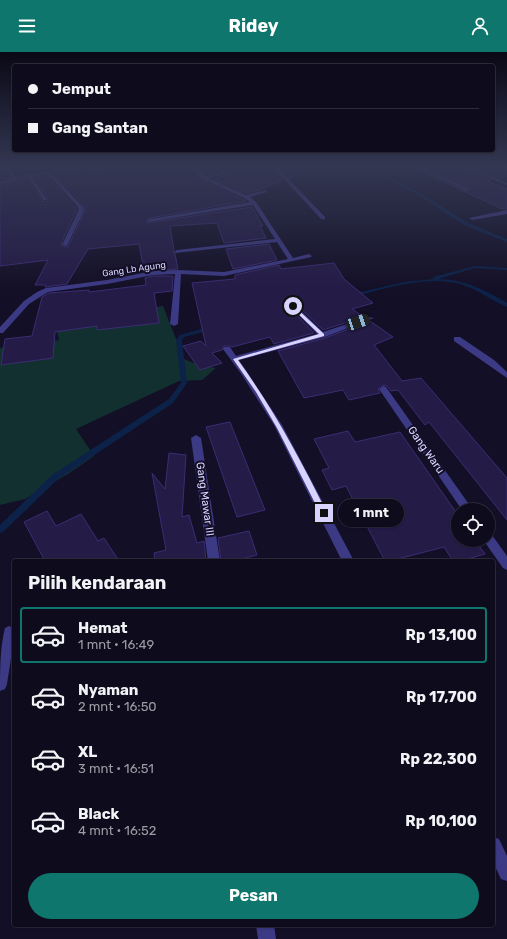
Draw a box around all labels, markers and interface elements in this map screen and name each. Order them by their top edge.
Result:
icon: menu [16,15,38,37]
text: Ridey [229,15,278,37]
icon: person [469,15,491,37]
text: Jemput [52,80,111,98]
text: Gang Santan [52,119,148,137]
street label: Gang Lb Agung [102,260,166,278]
route start [284,297,302,315]
car [345,312,371,332]
street label: Gang Waru [405,424,447,476]
street label: Gang Mawar III [193,461,217,537]
callout: 1 mnt [338,499,404,527]
map controls [451,503,495,547]
button: locate [451,503,495,547]
route end [315,504,333,522]
text: 1 mnt [353,505,389,520]
text: Pilih kendaraan [28,572,166,594]
icon: car [30,617,66,653]
text: Hemat [78,619,128,637]
text: Rp 13,100 [406,626,477,644]
text: 1 mnt · 16:49 [78,637,154,652]
icon: car [30,679,66,715]
text: Nyaman [78,681,139,699]
text: Rp 17,700 [406,688,477,706]
text: 2 mnt · 16:50 [78,699,157,714]
icon: car [30,741,66,777]
text: XL [78,743,97,761]
text: Rp 22,300 [400,750,477,768]
text: 3 mnt · 16:51 [78,761,154,776]
icon: car [30,803,66,839]
text: Black [78,805,119,823]
text: Rp 10,100 [405,812,477,830]
text: 4 mnt · 16:52 [78,823,156,838]
button: Pesan [28,873,479,919]

